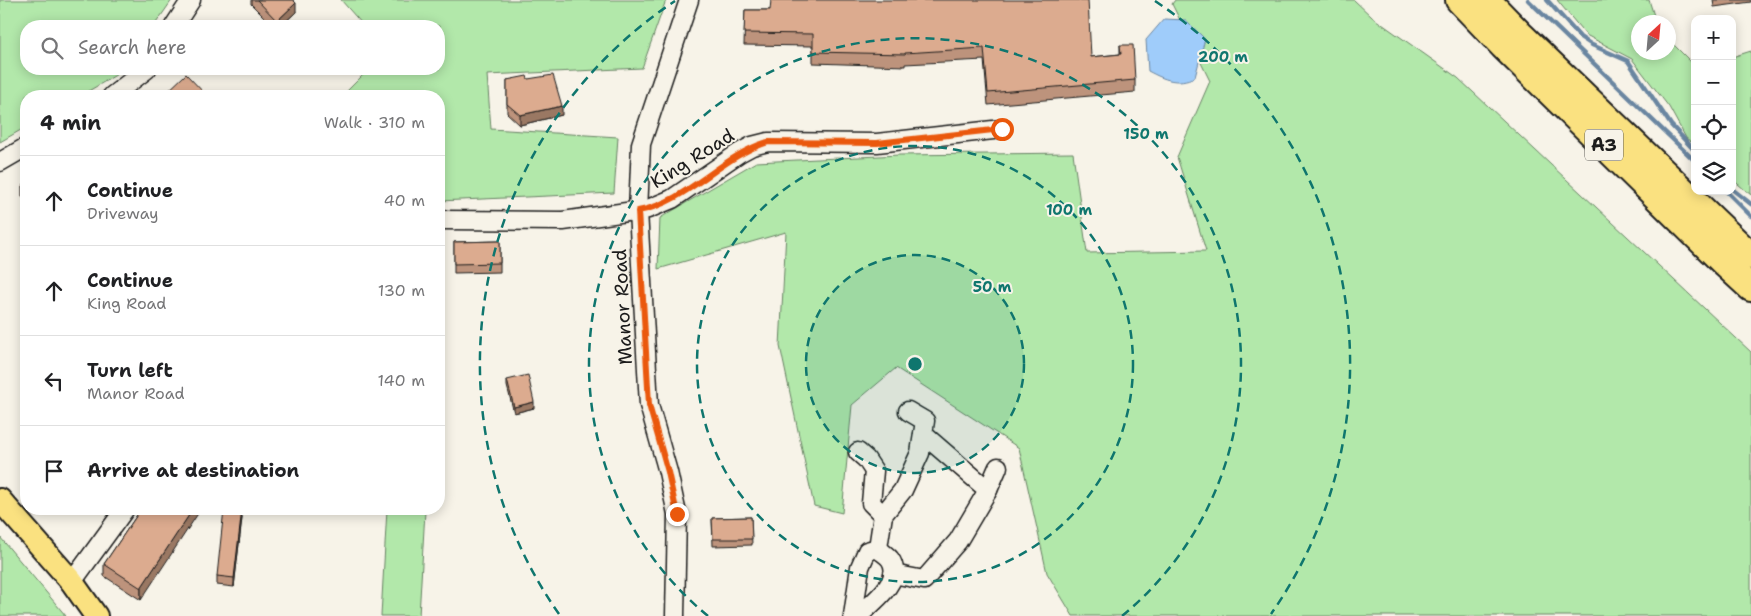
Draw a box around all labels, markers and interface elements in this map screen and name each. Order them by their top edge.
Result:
north arrow [1631,15,1676,60]
map controls [1691,15,1736,195]
button: + [1691,15,1736,60]
search box [20,20,445,75]
icon: search [38,34,66,62]
text: Search here [78,35,187,60]
text: 200 m [1198,47,1248,67]
button: − [1691,60,1736,105]
button: locate [1691,105,1736,150]
text: 4 min [40,109,101,137]
text: Walk · 310 m [324,112,425,133]
route start [991,118,1014,141]
street label: King Road [646,123,739,194]
text: 150 m [1123,124,1169,144]
road number: A3 [1585,130,1623,160]
button: layers [1691,150,1736,195]
text: Continue [87,178,173,203]
icon: ahead [40,187,68,215]
text: 40 m [383,190,425,211]
text: 100 m [1046,200,1092,220]
text: Driveway [87,203,159,224]
street label: Manor Road [607,248,638,366]
text: Continue [87,268,173,293]
icon: ahead [40,277,68,305]
text: 50 m [973,277,1012,297]
text: 130 m [378,280,425,301]
text: King Road [87,293,167,314]
centre of rings [906,355,924,373]
text: Turn left [87,358,173,383]
icon: left [40,367,68,395]
text: 140 m [378,370,425,391]
text: Manor Road [87,383,185,404]
icon: arrive [40,457,68,485]
text: Arrive at destination [87,458,299,483]
route end [666,503,689,526]

